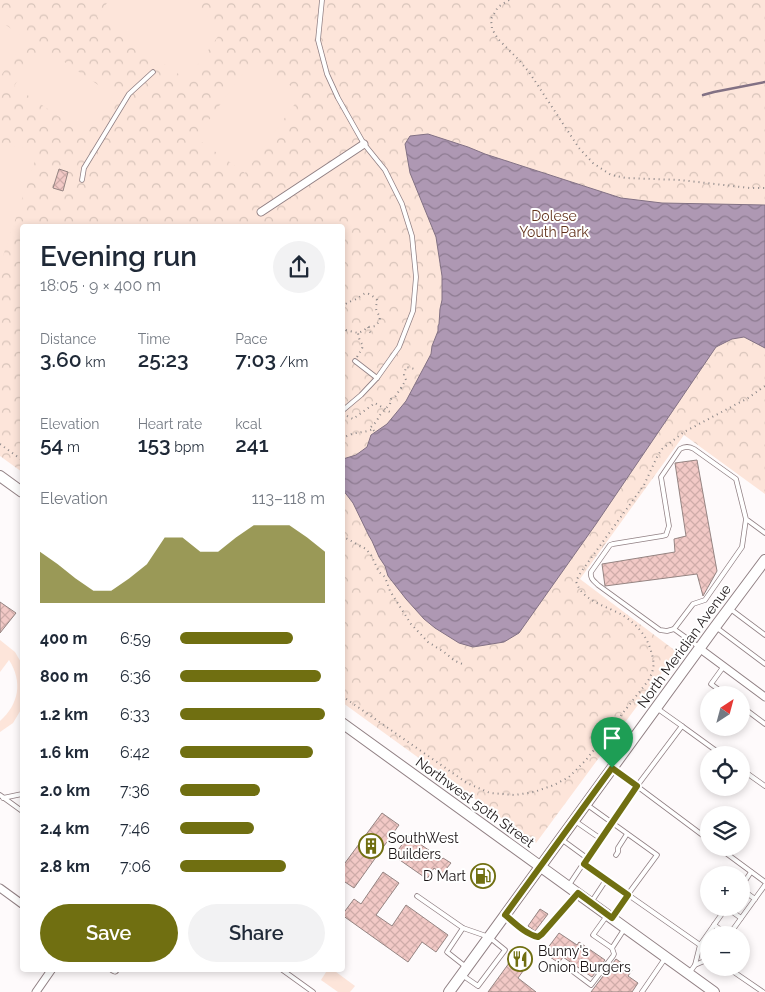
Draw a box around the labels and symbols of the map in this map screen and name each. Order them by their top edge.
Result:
park label: Dolese Youth Park [519,208,589,240]
street label: North Meridian Avenue [634,581,734,711]
north arrow [700,686,750,736]
pin [591,717,633,768]
street label: Northwest 50th Street [413,754,538,851]
place label: SouthWest Builders [388,830,459,862]
building icon: SouthWest Builders [358,833,384,859]
fuel station icon: D Mart [470,863,496,889]
place label: D Mart [423,868,466,884]
place label: Bunny's Onion Burgers [538,943,631,975]
restaurant icon: Bunny's Onion Burgers [507,946,533,972]

